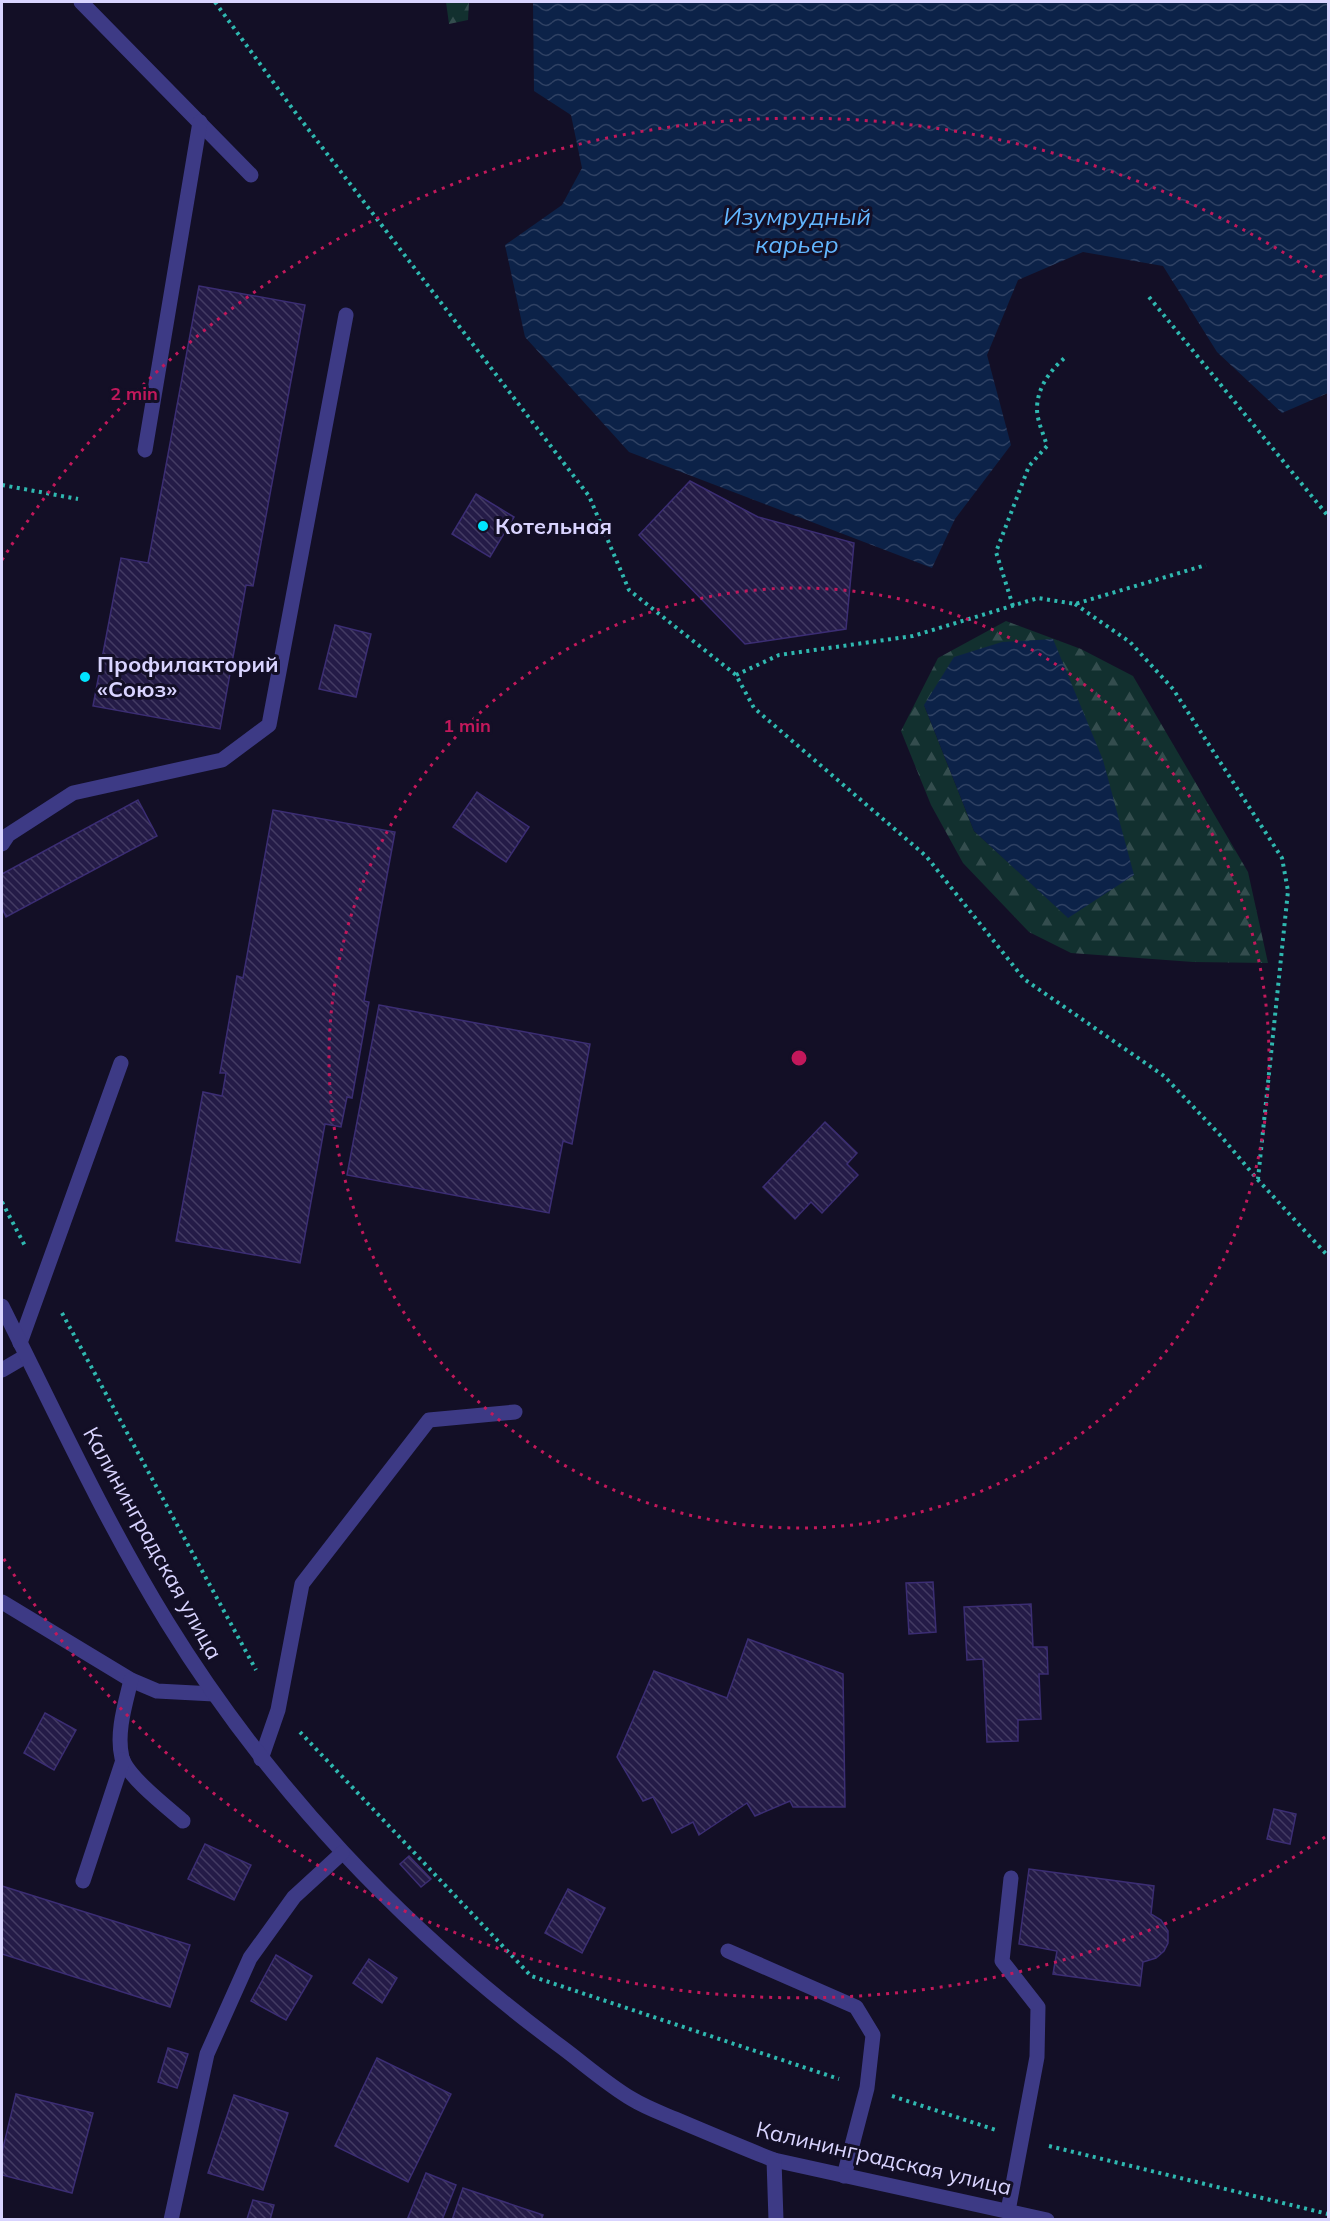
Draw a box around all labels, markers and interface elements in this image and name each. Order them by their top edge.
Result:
water label: Изумрудный карьер [723,201,871,259]
text: 2 min [110,382,158,405]
place label: Котельная [495,512,612,540]
marker: Котельная [476,519,490,533]
place label: Профилакторий «Союз» [97,650,278,703]
marker: Профилакторий «Союз» [78,670,92,684]
text: 1 min [443,714,491,737]
centre of rings [789,1048,809,1068]
street label: Калининградская улица [77,1422,229,1664]
street label: Калининградская улица [753,2115,1015,2201]

